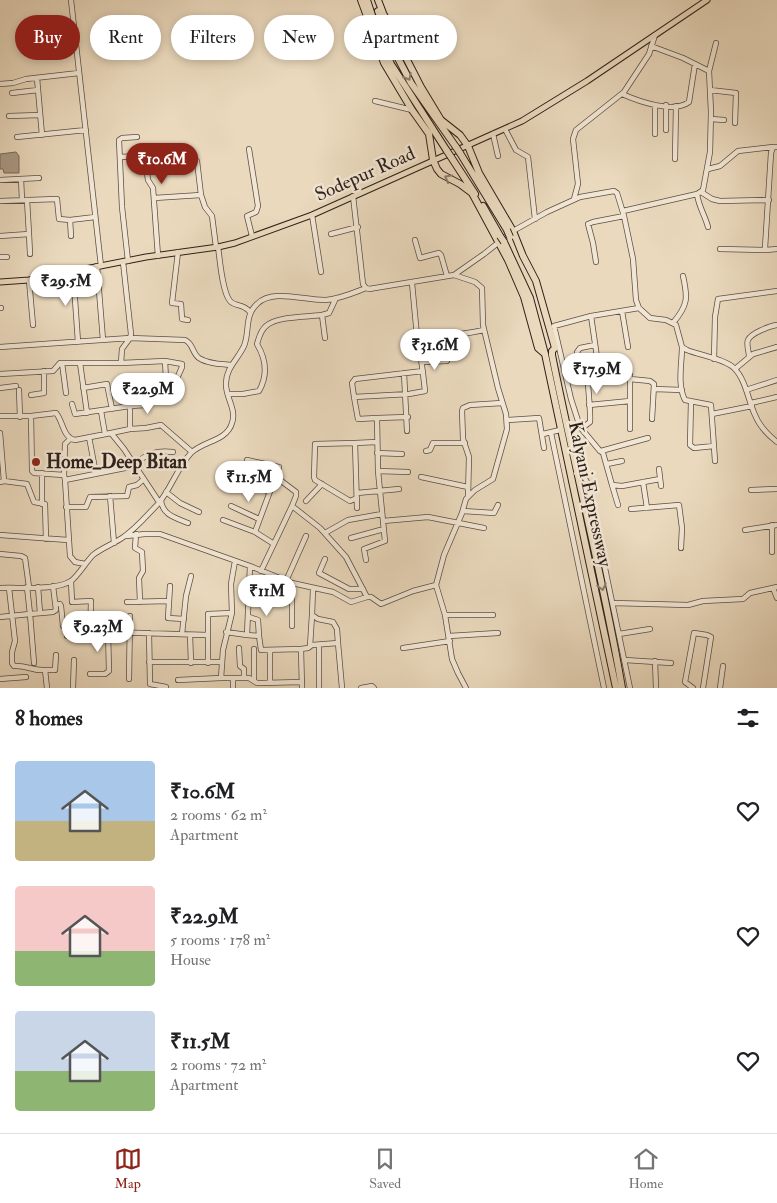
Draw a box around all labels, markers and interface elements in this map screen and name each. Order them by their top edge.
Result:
chip: Buy [15,15,80,60]
chip: Rent [90,15,161,60]
chip: Filters [171,15,254,60]
chip: New [264,15,334,60]
chip: Apartment [344,15,457,60]
one-way arrow [401,71,411,80]
street label: Sodepur Road [311,141,420,208]
pin: ₹10.6M [121,142,203,185]
text: ₹10.6M [137,149,187,169]
one-way arrow [445,174,454,184]
pin: ₹29.5M [25,264,107,307]
text: ₹29.5M [41,271,91,291]
pin: ₹31.6M [394,328,476,371]
text: ₹31.6M [411,335,459,355]
pin: ₹17.9M [556,352,638,395]
text: ₹17.9M [573,359,621,379]
pin: ₹22.9M [107,372,189,415]
text: ₹22.9M [122,379,174,399]
street label: Kalyani Expressway [562,419,617,570]
place label: Home_Deep Bitan [46,450,187,475]
marker: Home_Deep Bitan [30,456,42,468]
pin: ₹11.5M [208,460,290,503]
text: ₹11.5M [226,467,272,487]
pin: ₹11M [237,574,297,617]
text: ₹11M [249,581,285,601]
one-way arrow [596,583,607,591]
pin: ₹9.23M [57,610,139,653]
text: ₹9.23M [73,617,123,637]
icon: filters [734,704,762,732]
text: 8 homes [15,705,83,732]
text: ₹10.6M [170,778,235,805]
icon: home [55,781,115,841]
icon: heart [734,797,762,825]
text: 2 rooms · 62 m² [170,805,267,825]
text: Apartment [170,825,238,845]
text: ₹22.9M [170,903,238,930]
icon: home [55,906,115,966]
icon: heart [734,922,762,950]
text: 5 rooms · 178 m² [170,930,270,950]
text: House [170,950,211,970]
text: ₹11.5M [170,1028,230,1055]
icon: home [55,1031,115,1091]
icon: heart [734,1047,762,1075]
text: 2 rooms · 72 m² [170,1055,266,1075]
text: Apartment [170,1075,238,1095]
tab: Map [114,1145,142,1192]
tab: Saved [369,1145,401,1192]
tab: Home [629,1145,663,1192]

